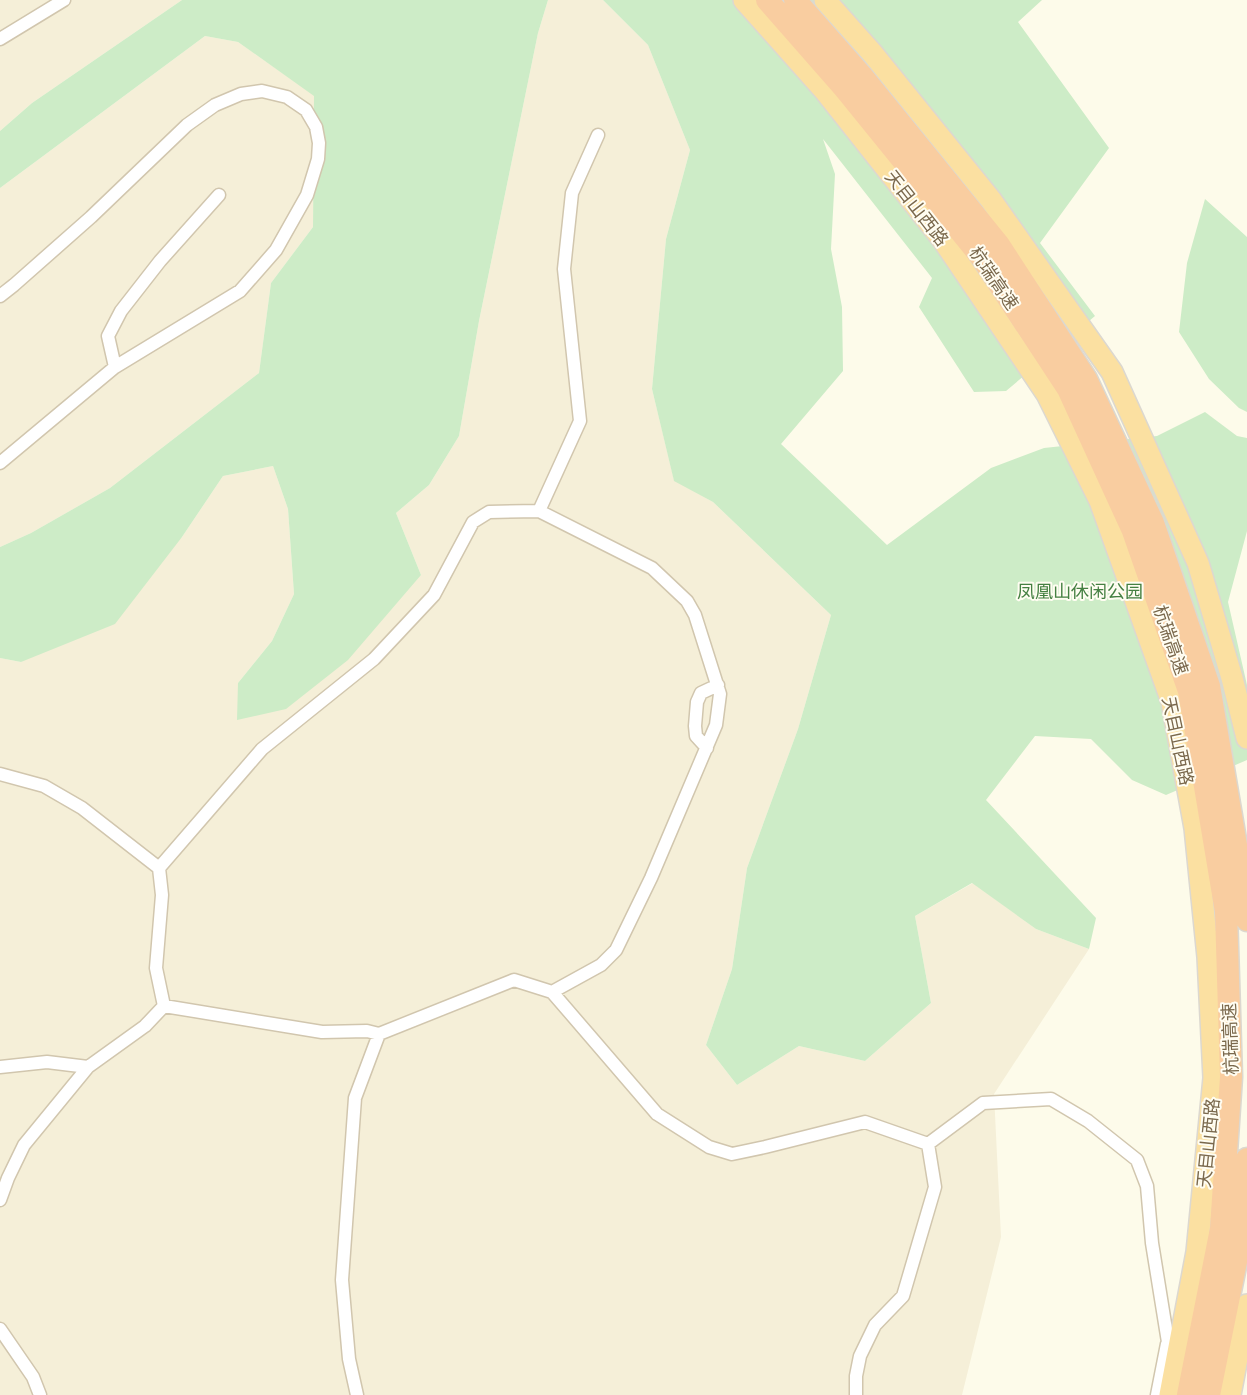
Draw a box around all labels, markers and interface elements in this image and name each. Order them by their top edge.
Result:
street label: 天目山西路 [879,165,955,251]
street label: 杭瑞高速 [964,241,1024,315]
park label: 凤凰山休闲公园 [1017,579,1143,604]
street label: 杭瑞高速 [1147,602,1195,678]
street label: 天目山西路 [1156,694,1200,788]
street label: 杭瑞高速 [1216,1003,1244,1075]
street label: 天目山西路 [1191,1097,1225,1189]

